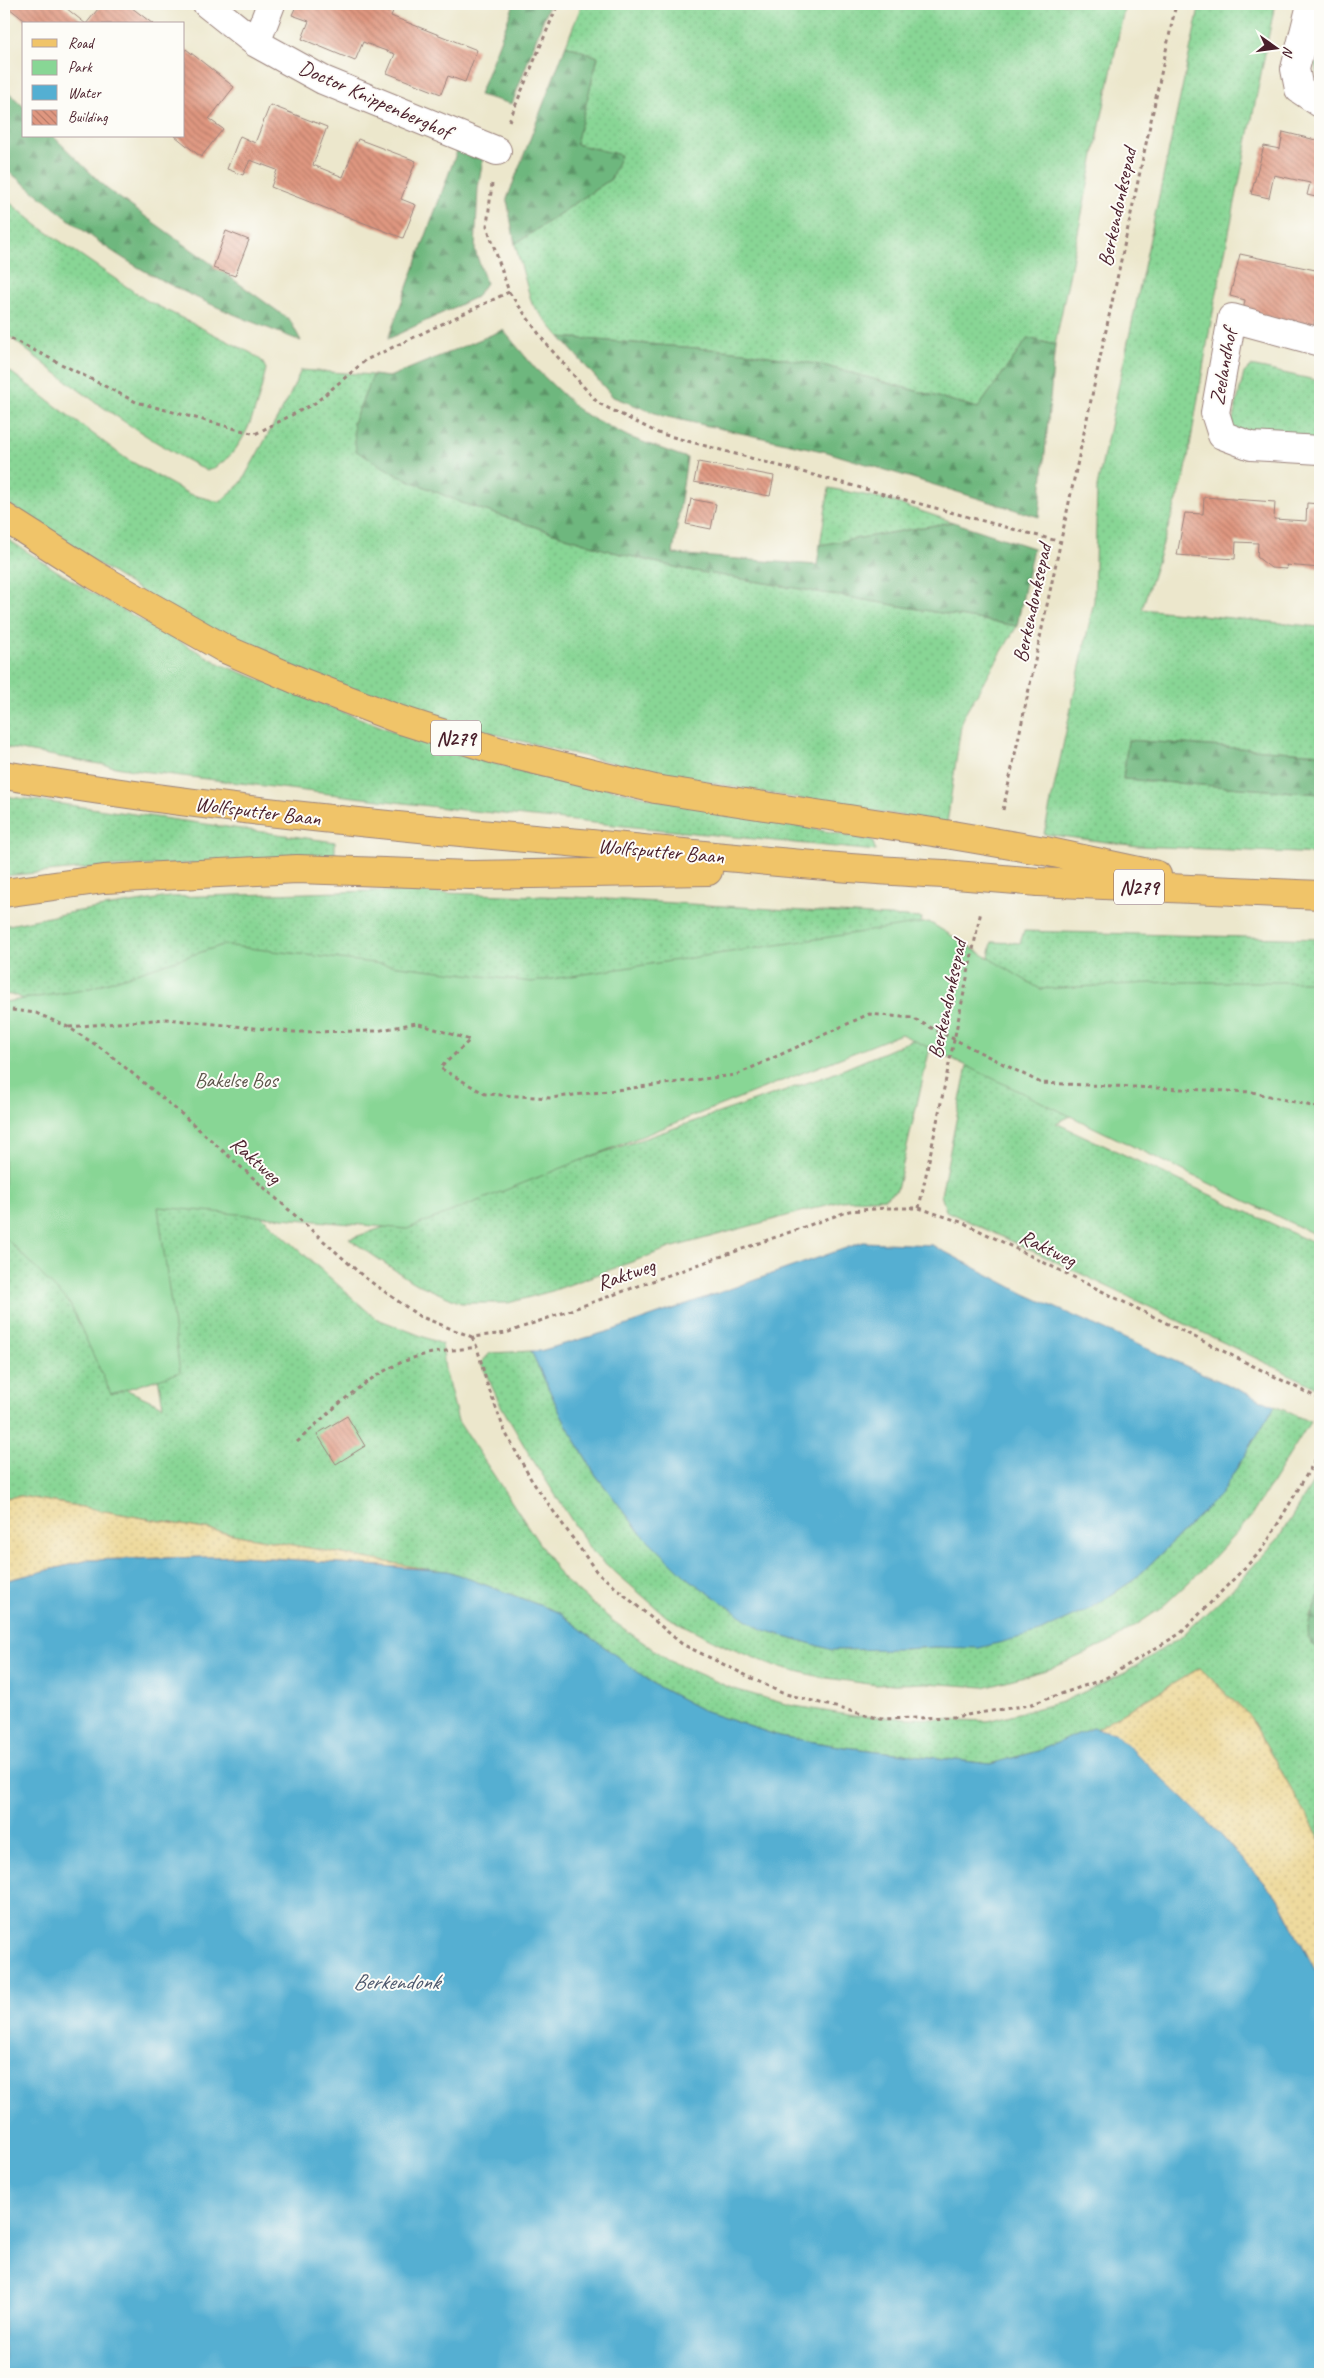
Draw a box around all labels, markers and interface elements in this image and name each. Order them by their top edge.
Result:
legend [22,22,185,138]
north arrow [1252,22,1302,72]
text: Road [68,34,95,53]
text: N [1278,45,1297,60]
street label: Doctor Knippenberghof [295,54,459,146]
text: Park [68,58,93,77]
text: Water [68,84,102,103]
text: Building [68,108,108,127]
street label: Berkendonksepad [1092,143,1143,269]
street label: Zeelandhof [1204,323,1243,407]
street label: Berkendonksepad [1007,539,1058,665]
road number: N279 [431,720,481,756]
street label: Wolfsputter Baan [194,790,323,832]
street label: Wolfsputter Baan [597,833,726,870]
road number: N279 [1114,870,1164,904]
street label: Berkendonksepad [922,935,973,1061]
park label: Bakelse Bos [195,1067,279,1093]
street label: Raktweg [225,1130,288,1191]
street label: Raktweg [1015,1223,1082,1274]
street label: Raktweg [593,1251,660,1296]
water label: Berkendonk [353,1968,443,1996]

